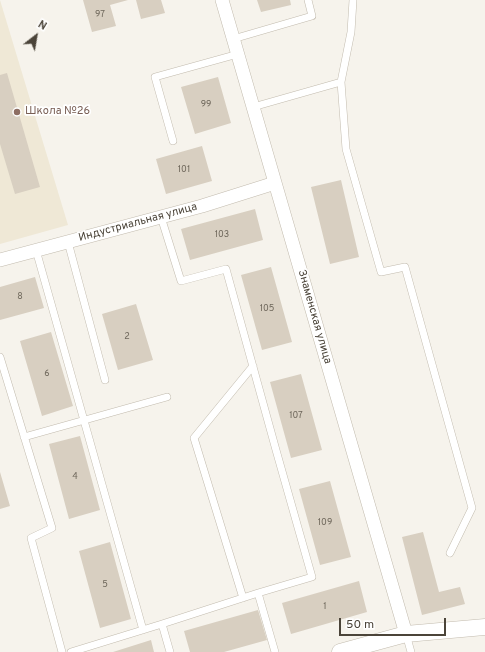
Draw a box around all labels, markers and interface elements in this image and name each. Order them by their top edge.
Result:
house number: 97 [95,10,105,20]
north arrow [16,16,56,56]
text: N [35,18,49,34]
house number: 99 [201,100,211,110]
place label: Школа №26 [25,105,90,119]
marker: Школа №26 [12,107,22,117]
house number: 101 [178,165,190,175]
street label: Индустриальная улица [77,201,199,245]
house number: 103 [215,230,229,240]
street label: Знаменская улица [294,268,334,366]
house number: 8 [17,292,23,302]
house number: 105 [260,304,274,314]
house number: 2 [124,332,130,342]
house number: 6 [44,369,50,379]
house number: 107 [289,411,303,421]
house number: 4 [72,472,78,482]
house number: 109 [318,518,332,528]
house number: 5 [102,580,108,590]
house number: 1 [323,602,327,612]
scale bar [341,610,448,636]
text: 50 m [346,617,374,633]

